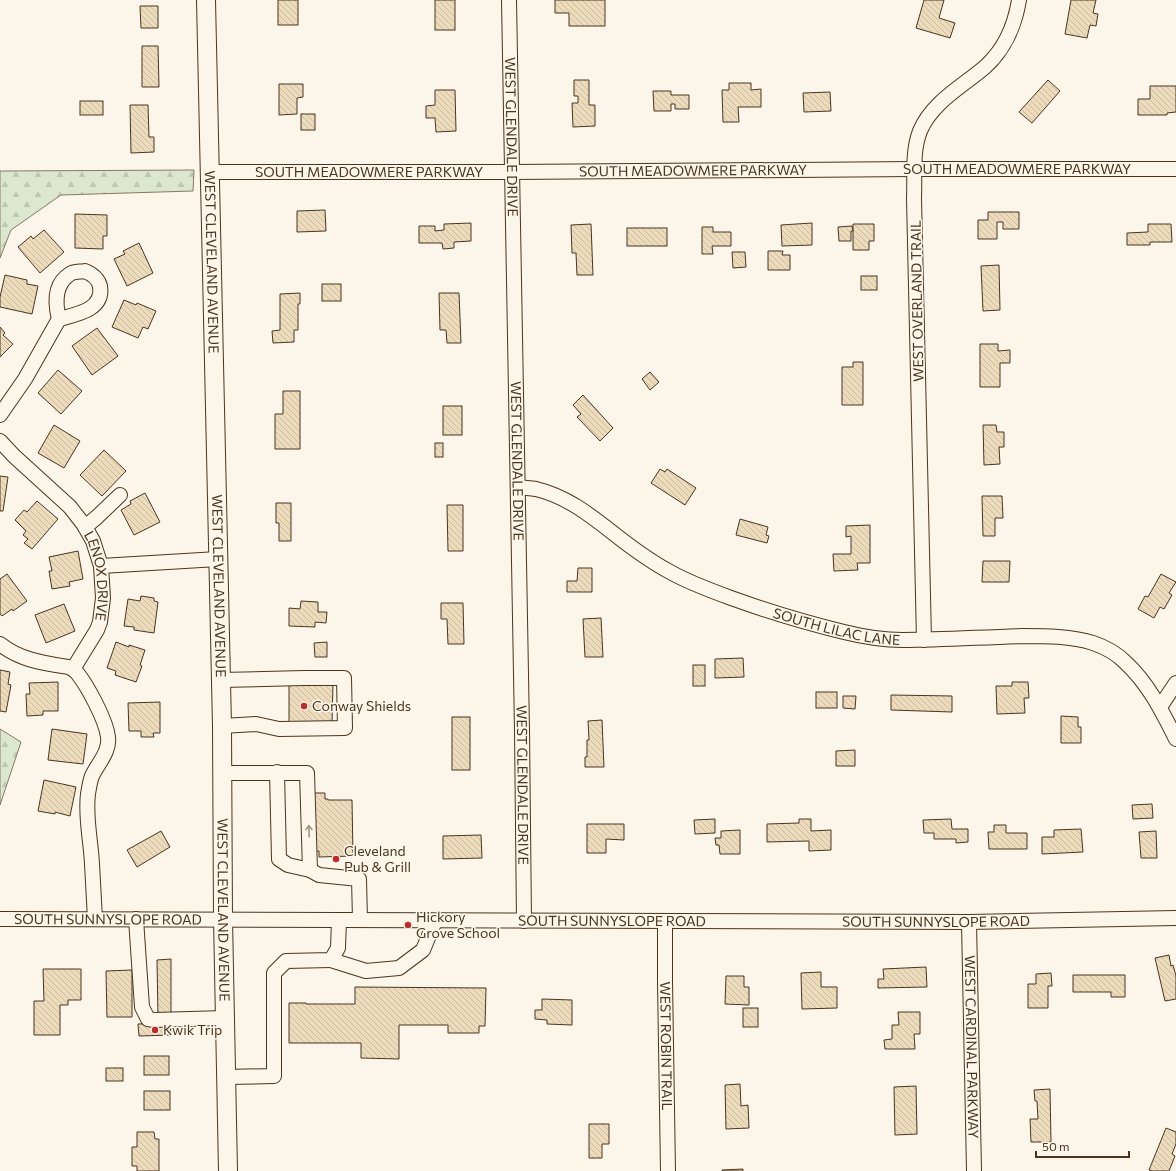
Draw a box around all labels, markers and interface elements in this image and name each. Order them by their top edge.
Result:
street label: WEST GLENDALE DRIVE [502,57,522,217]
street label: SOUTH MEADOWMERE PARKWAY [903,160,1131,177]
street label: SOUTH MEADOWMERE PARKWAY [579,161,807,180]
street label: SOUTH MEADOWMERE PARKWAY [255,163,483,180]
street label: WEST CLEVELAND AVENUE [202,170,223,354]
street label: WEST OVERLAND TRAIL [907,220,926,382]
street label: WEST GLENDALE DRIVE [508,381,528,541]
street label: WEST CLEVELAND AVENUE [209,494,230,678]
street label: LENOX DRIVE [81,528,112,622]
street label: SOUTH LILAC LANE [771,604,901,648]
place label: Conway Shields [312,697,411,714]
marker: Conway Shields [299,701,309,711]
street label: WEST GLENDALE DRIVE [514,705,532,865]
street label: WEST CLEVELAND AVENUE [214,818,234,1002]
one-way arrow [305,825,313,838]
place label: Cleveland Pub & Grill [344,842,411,875]
marker: Cleveland Pub & Grill [331,854,341,864]
place label: Hickory Grove School [416,908,500,941]
street label: SOUTH SUNNYSLOPE ROAD [14,910,202,928]
street label: SOUTH SUNNYSLOPE ROAD [518,912,706,929]
street label: SOUTH SUNNYSLOPE ROAD [842,912,1030,930]
marker: Hickory Grove School [403,920,413,930]
street label: WEST CARDINAL PARKWAY [962,955,982,1139]
street label: WEST ROBIN TRAIL [657,981,676,1111]
place label: Kwik Trip [163,1021,222,1038]
marker: Kwik Trip [150,1025,160,1035]
scale bar [1036,1133,1129,1159]
text: 50 m [1042,1139,1070,1153]

